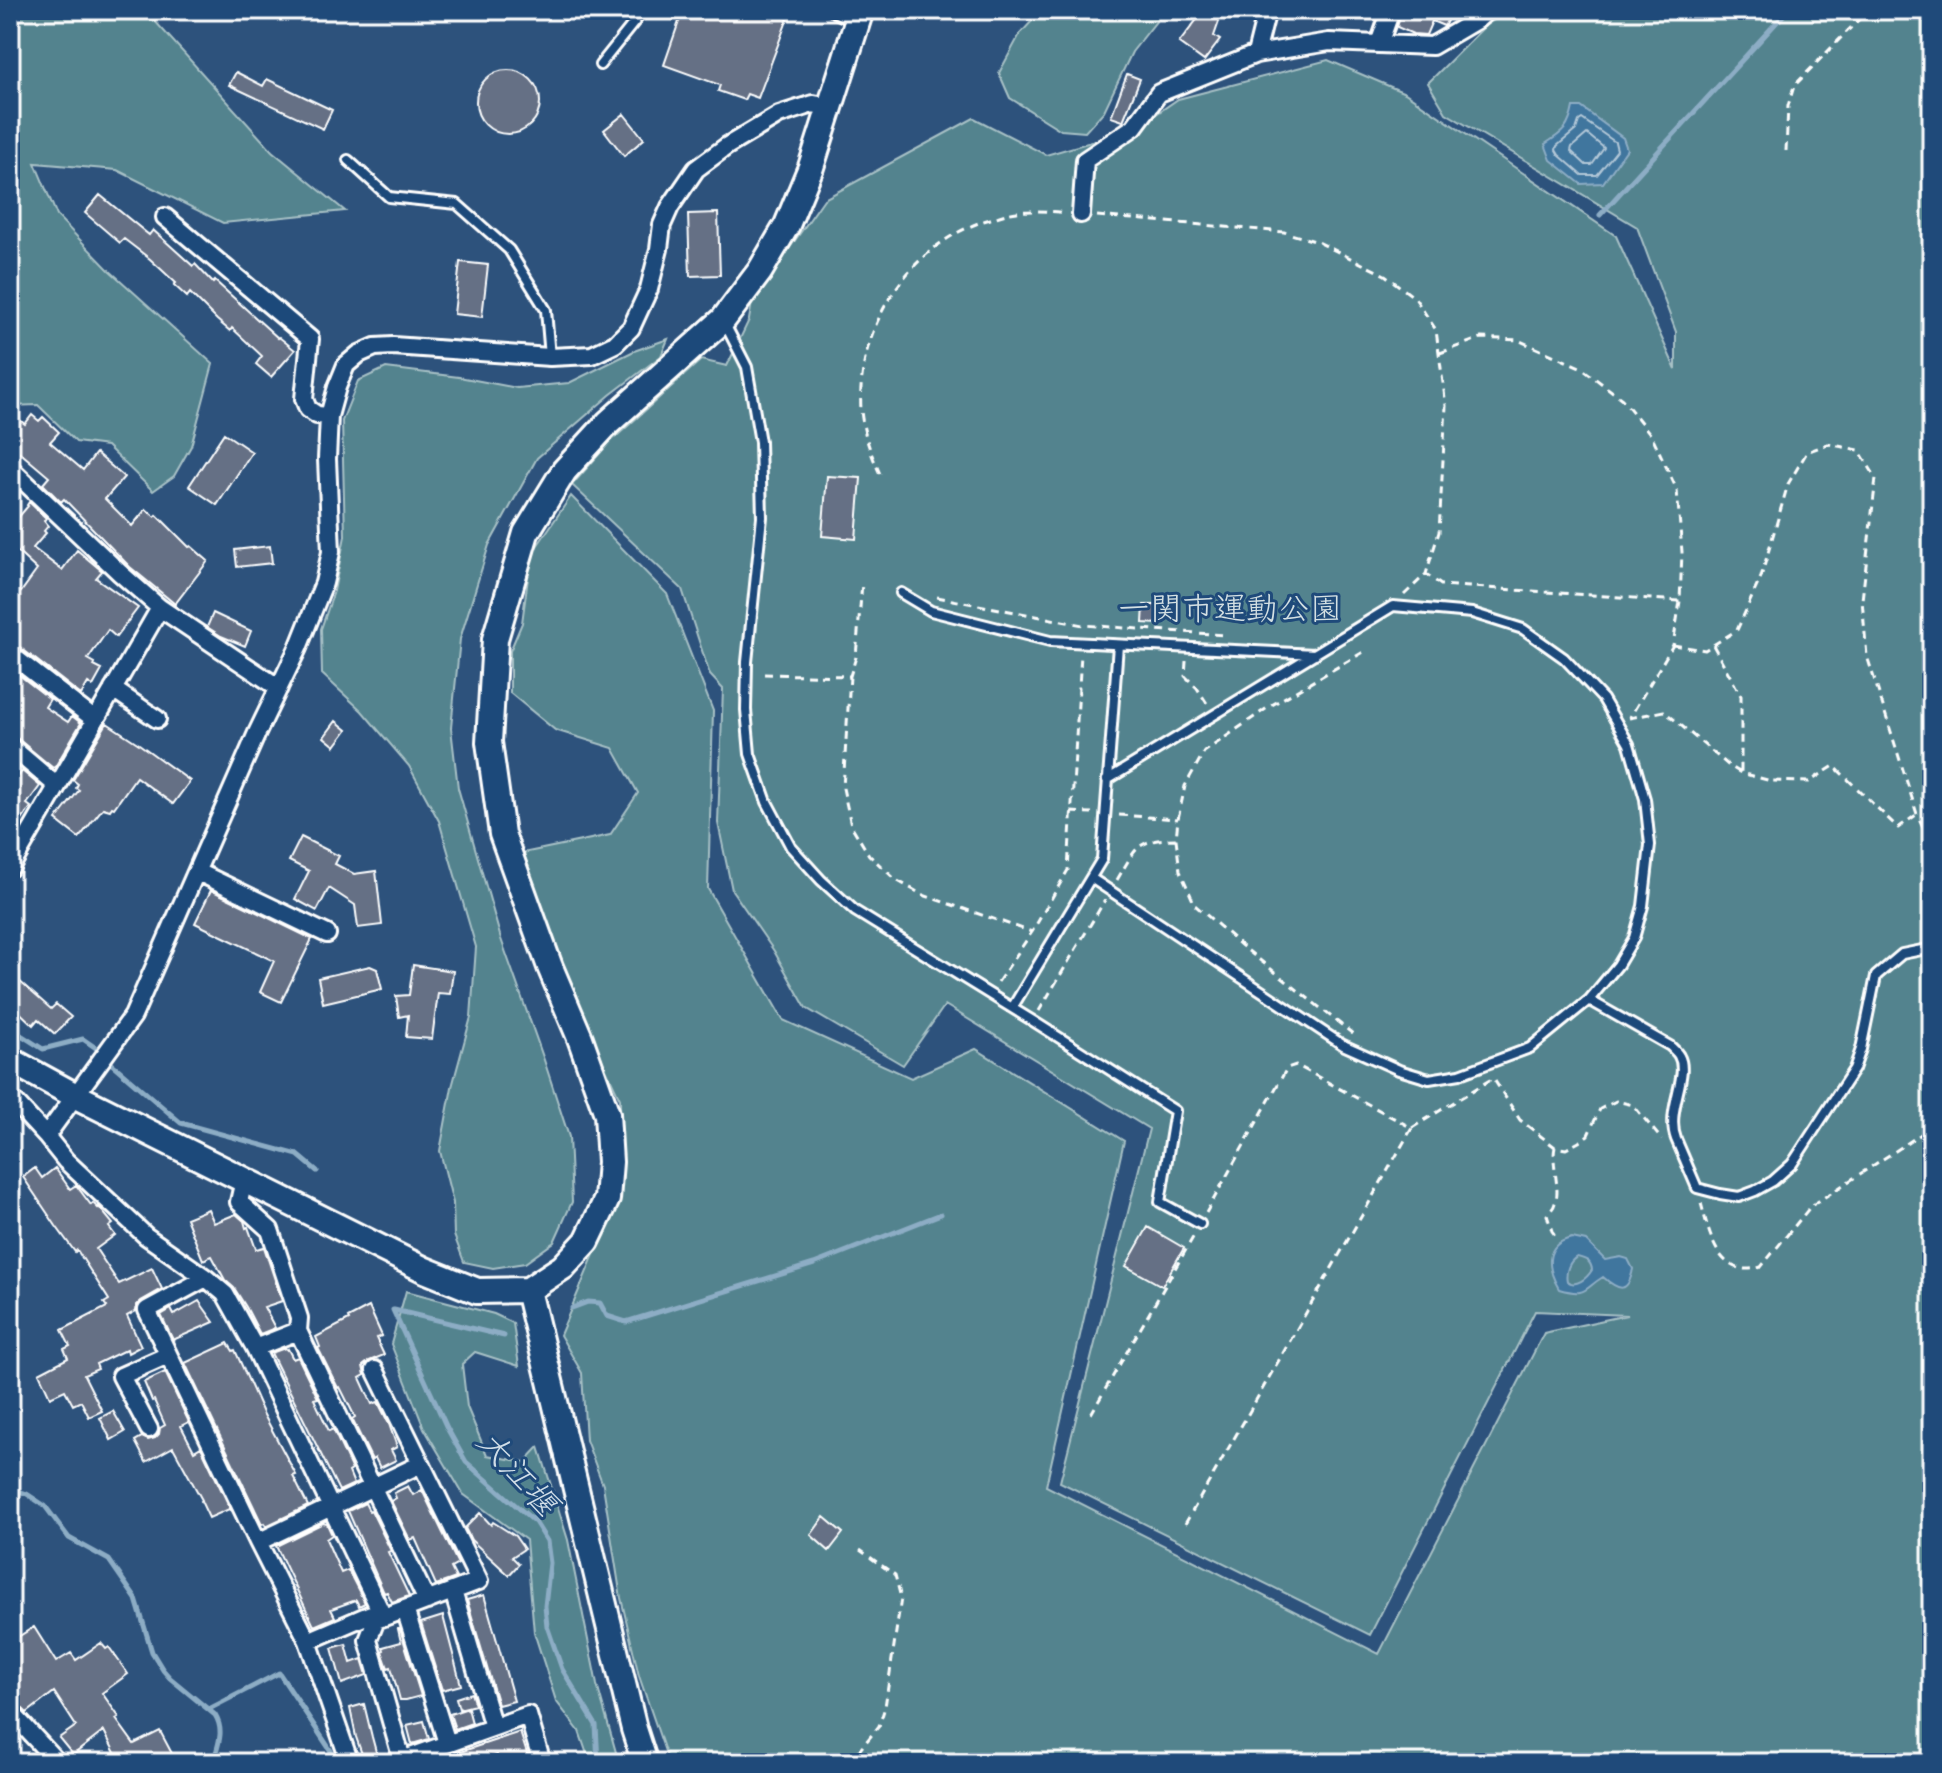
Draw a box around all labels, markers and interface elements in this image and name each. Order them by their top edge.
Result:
park label: 一関市運動公園 [1118,588,1342,629]
water label: 大江堰 [468,1420,570,1527]

